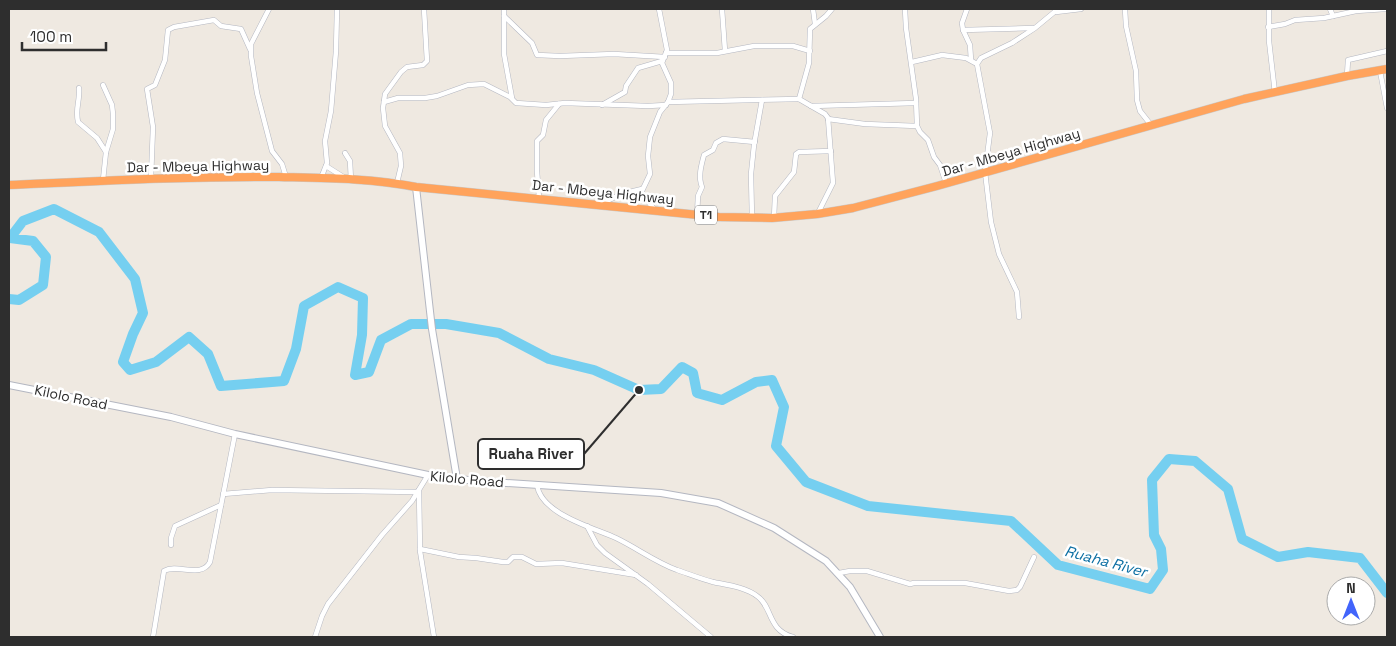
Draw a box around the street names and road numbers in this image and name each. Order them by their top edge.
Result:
street label: Dar - Mbeya Highway [940,124,1082,180]
street label: Dar - Mbeya Highway [127,156,269,176]
street label: Dar - Mbeya Highway [531,176,675,208]
road number: T1 [695,206,717,224]
street label: Kilolo Road [33,380,109,414]
street label: Kilolo Road [429,467,505,491]

